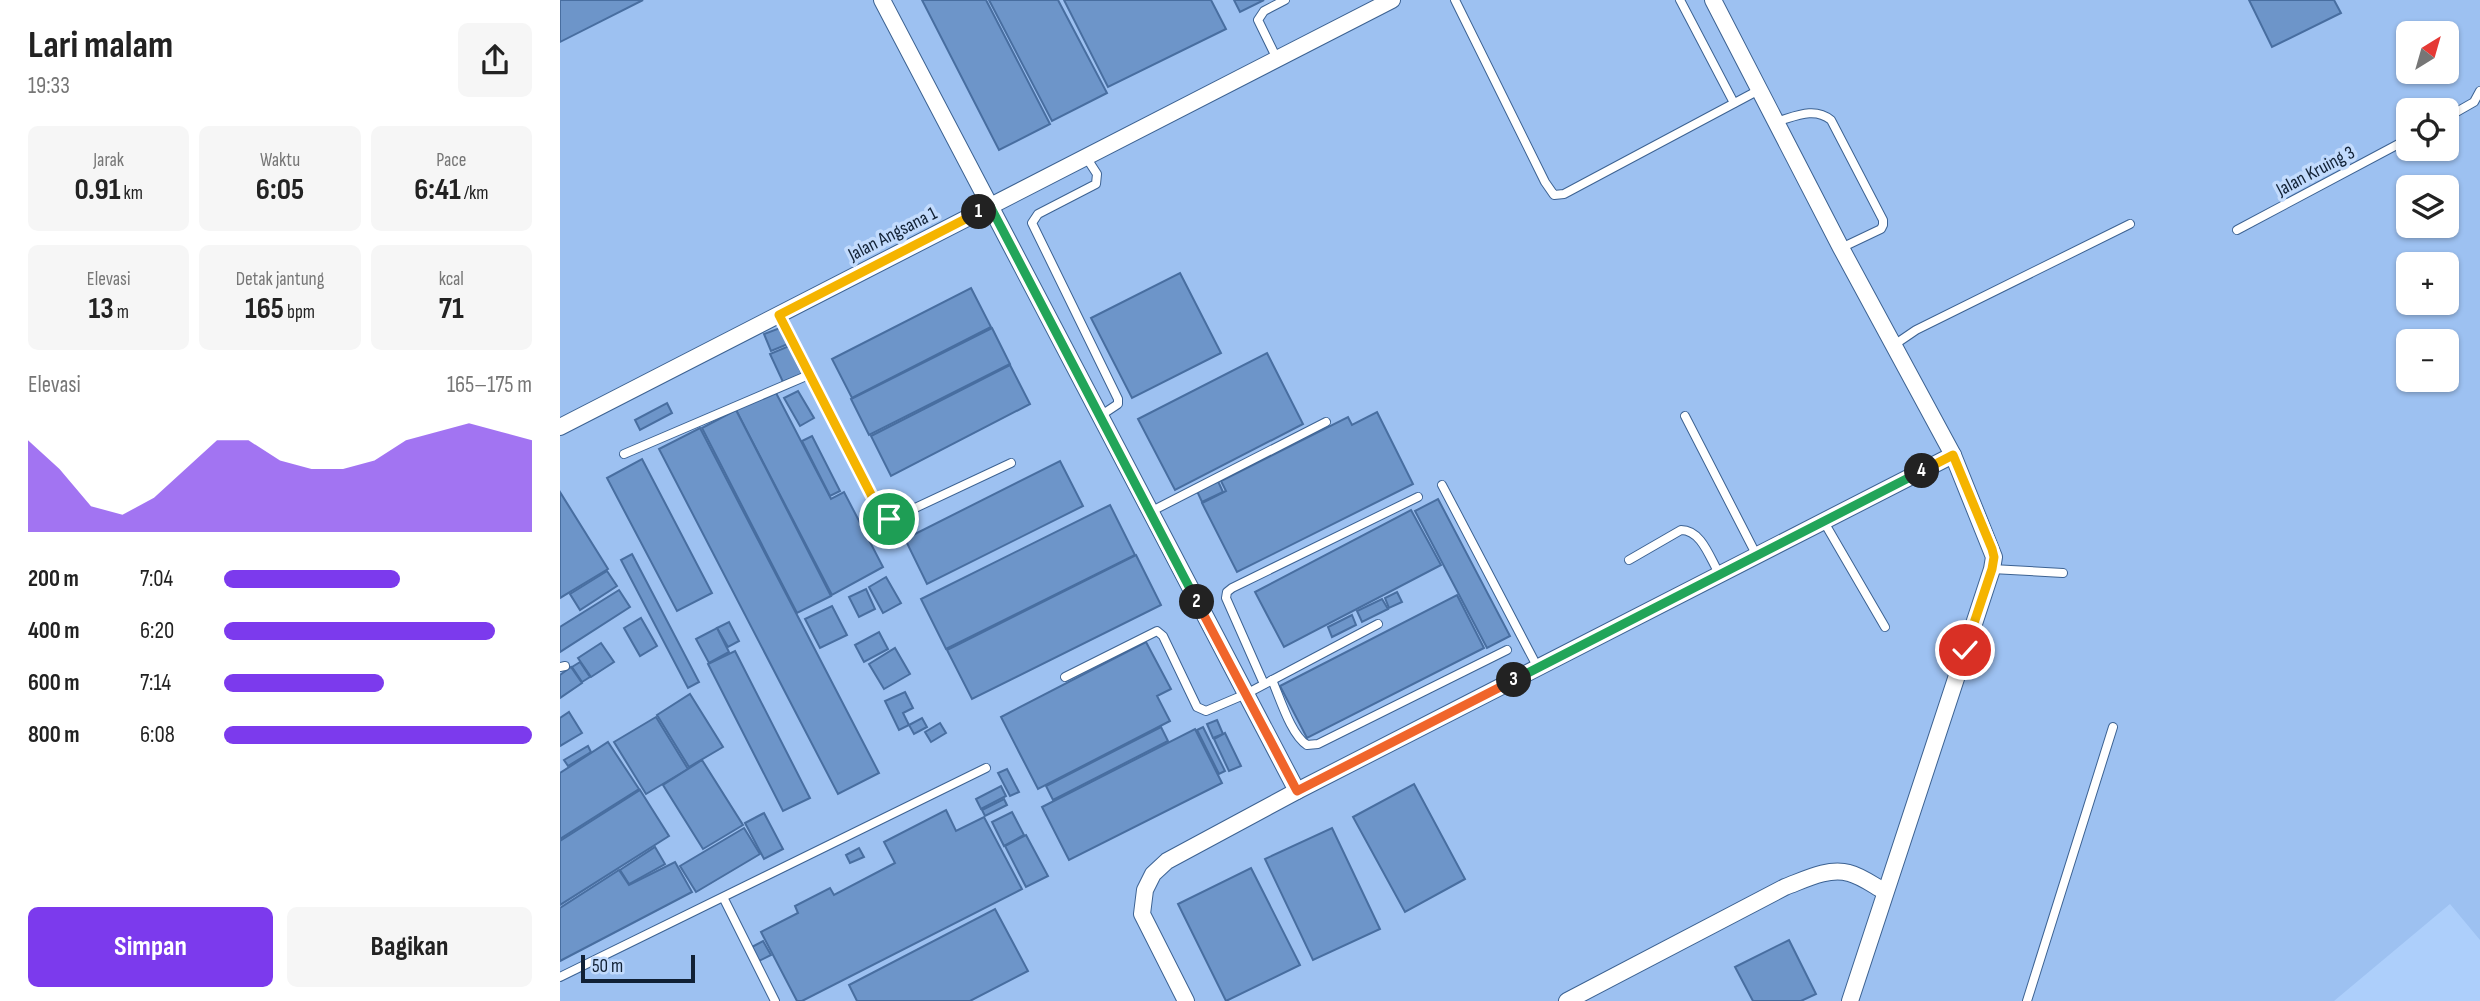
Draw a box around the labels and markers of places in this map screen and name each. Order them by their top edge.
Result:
pin: 1 [962,194,996,230]
pin: 4 [1904,454,1940,489]
pin [859,489,919,549]
pin: 2 [1180,584,1214,620]
pin [1935,620,1995,680]
pin: 3 [1496,662,1532,698]

